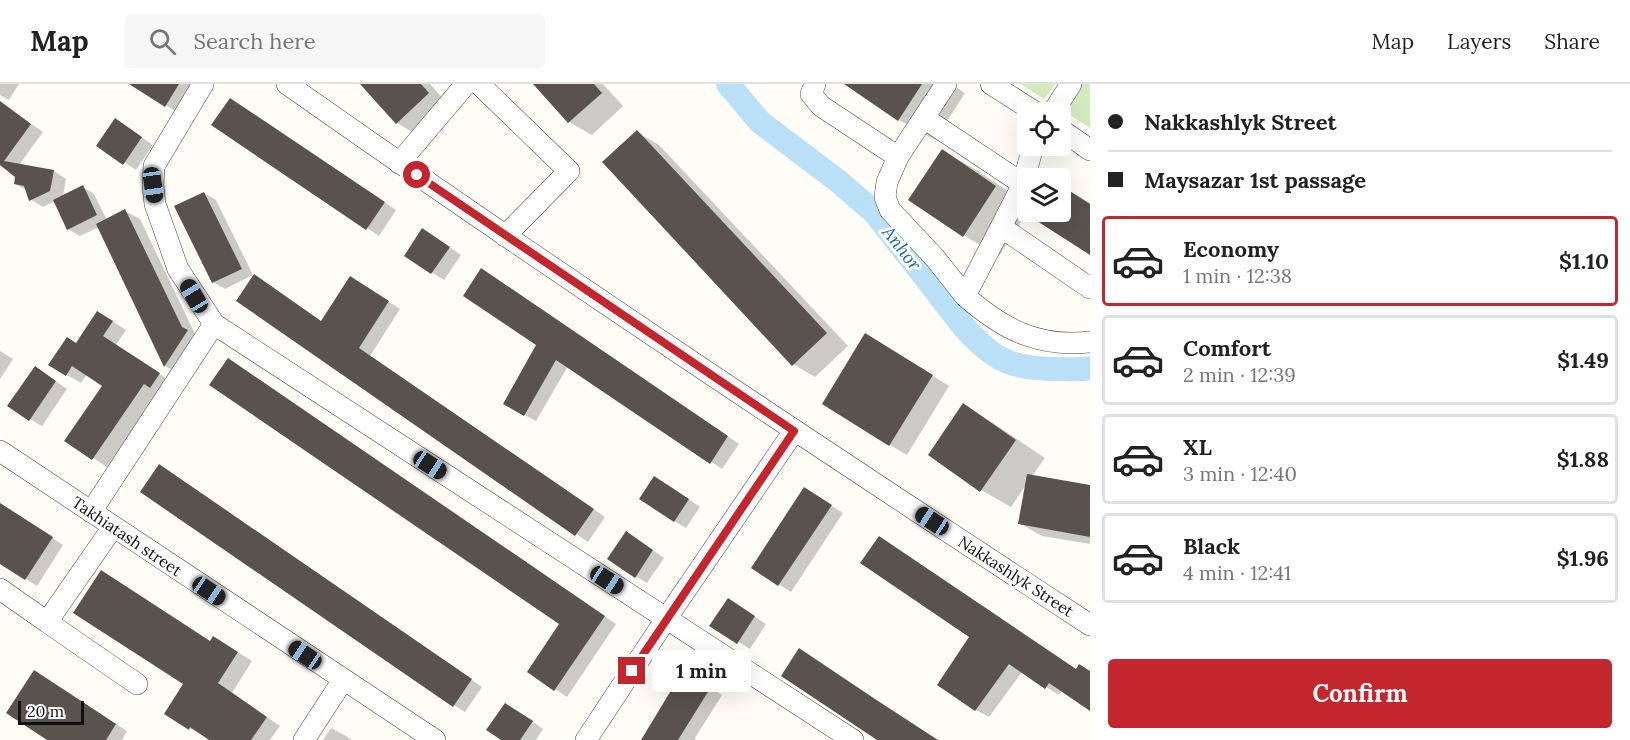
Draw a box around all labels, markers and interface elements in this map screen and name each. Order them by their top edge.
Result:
search box [125,14,545,68]
text: Map [30,23,89,59]
icon: search [146,25,179,58]
text: Search here [194,27,316,55]
text: Map [1371,28,1414,55]
text: Layers [1447,28,1511,55]
text: Share [1544,28,1600,55]
map controls [1017,102,1071,222]
button: locate [1017,102,1071,156]
text: Nakkashlyk Street [1144,108,1337,136]
route start [403,161,430,188]
car [142,166,164,204]
text: Maysazar 1st passage [1144,166,1366,194]
button: layers [1017,168,1071,222]
water label: Anhor [877,220,927,275]
icon: car [1111,234,1165,288]
text: Economy [1183,235,1279,263]
text: $1.10 [1559,247,1609,275]
text: 1 min · 12:38 [1183,263,1292,288]
car [177,276,211,316]
icon: car [1111,333,1165,387]
text: Comfort [1183,334,1271,362]
text: $1.49 [1557,346,1609,374]
text: 2 min · 12:39 [1183,362,1296,387]
icon: car [1111,432,1165,486]
text: XL [1183,433,1212,461]
text: $1.88 [1557,445,1609,473]
car [410,448,450,482]
text: 3 min · 12:40 [1183,461,1297,486]
street label: Takhiatash street [68,492,186,581]
car [912,504,952,538]
street label: Nakkashlyk Street [955,531,1078,621]
icon: car [1111,531,1165,585]
text: Black [1183,532,1240,560]
text: $1.96 [1557,544,1609,572]
text: 4 min · 12:41 [1183,560,1291,585]
car [587,563,627,597]
car [189,573,229,609]
car [285,637,325,673]
callout: 1 min [653,650,752,692]
route end [618,657,645,684]
text: 1 min [676,658,727,683]
button: Confirm [1108,659,1612,728]
scale bar [18,698,84,726]
text: 20 m [27,701,64,721]

